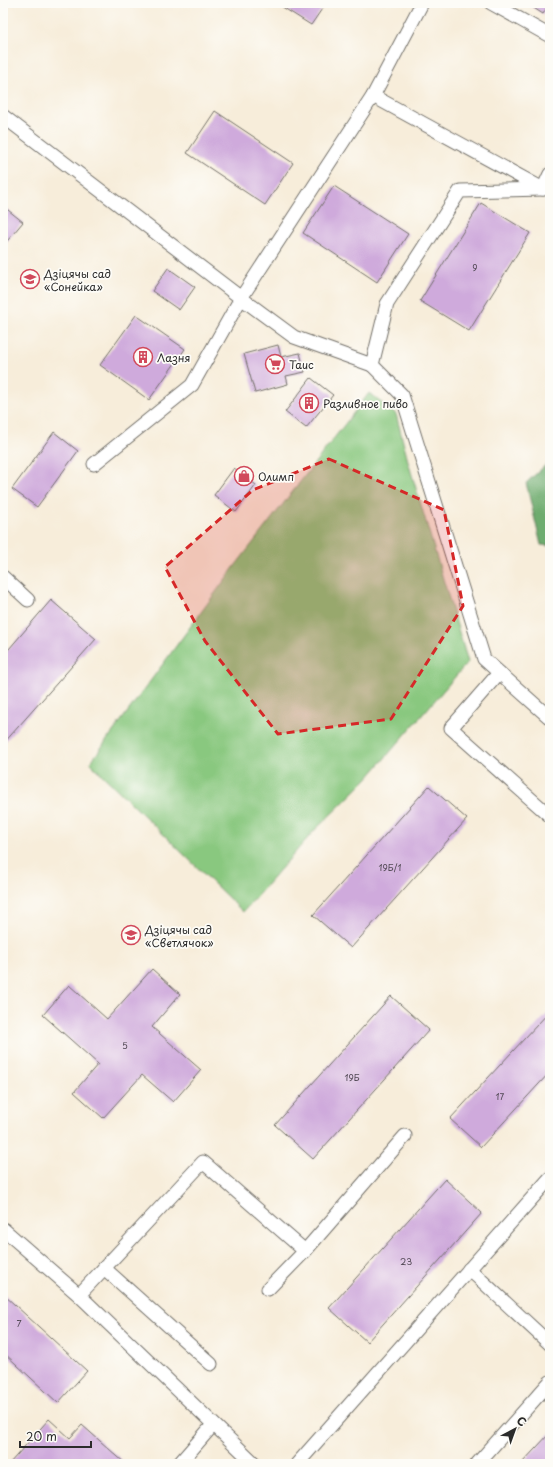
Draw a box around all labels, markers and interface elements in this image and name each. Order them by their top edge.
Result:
house number: 9 [472,260,478,274]
place label: Дзіцячы сад «Сонейка» [43,265,111,295]
school or university icon: Дзіцячы сад «Сонейка» [19,268,41,290]
building icon: Лазня [132,346,154,368]
place label: Лазня [157,349,191,366]
supermarket icon: Таис [264,353,286,375]
place label: Таис [289,356,314,373]
building icon: Разливное пиво [298,392,320,414]
place label: Разливное пиво [323,395,408,412]
shop icon: Олимп [233,465,255,487]
place label: Олимп [258,468,294,485]
house number: 19Б/1 [379,860,401,874]
place label: Дзіцячы сад «Светлячок» [144,921,214,951]
school or university icon: Дзіцячы сад «Светлячок» [120,924,142,946]
house number: 5 [122,1038,128,1052]
house number: 19Б [344,1070,360,1084]
house number: 17 [496,1089,505,1103]
house number: 23 [400,1254,412,1268]
house number: 7 [16,1316,22,1330]
north arrow [495,1409,535,1449]
text: С [513,1412,531,1430]
scale bar [20,1423,91,1449]
text: 20 m [26,1427,57,1445]

